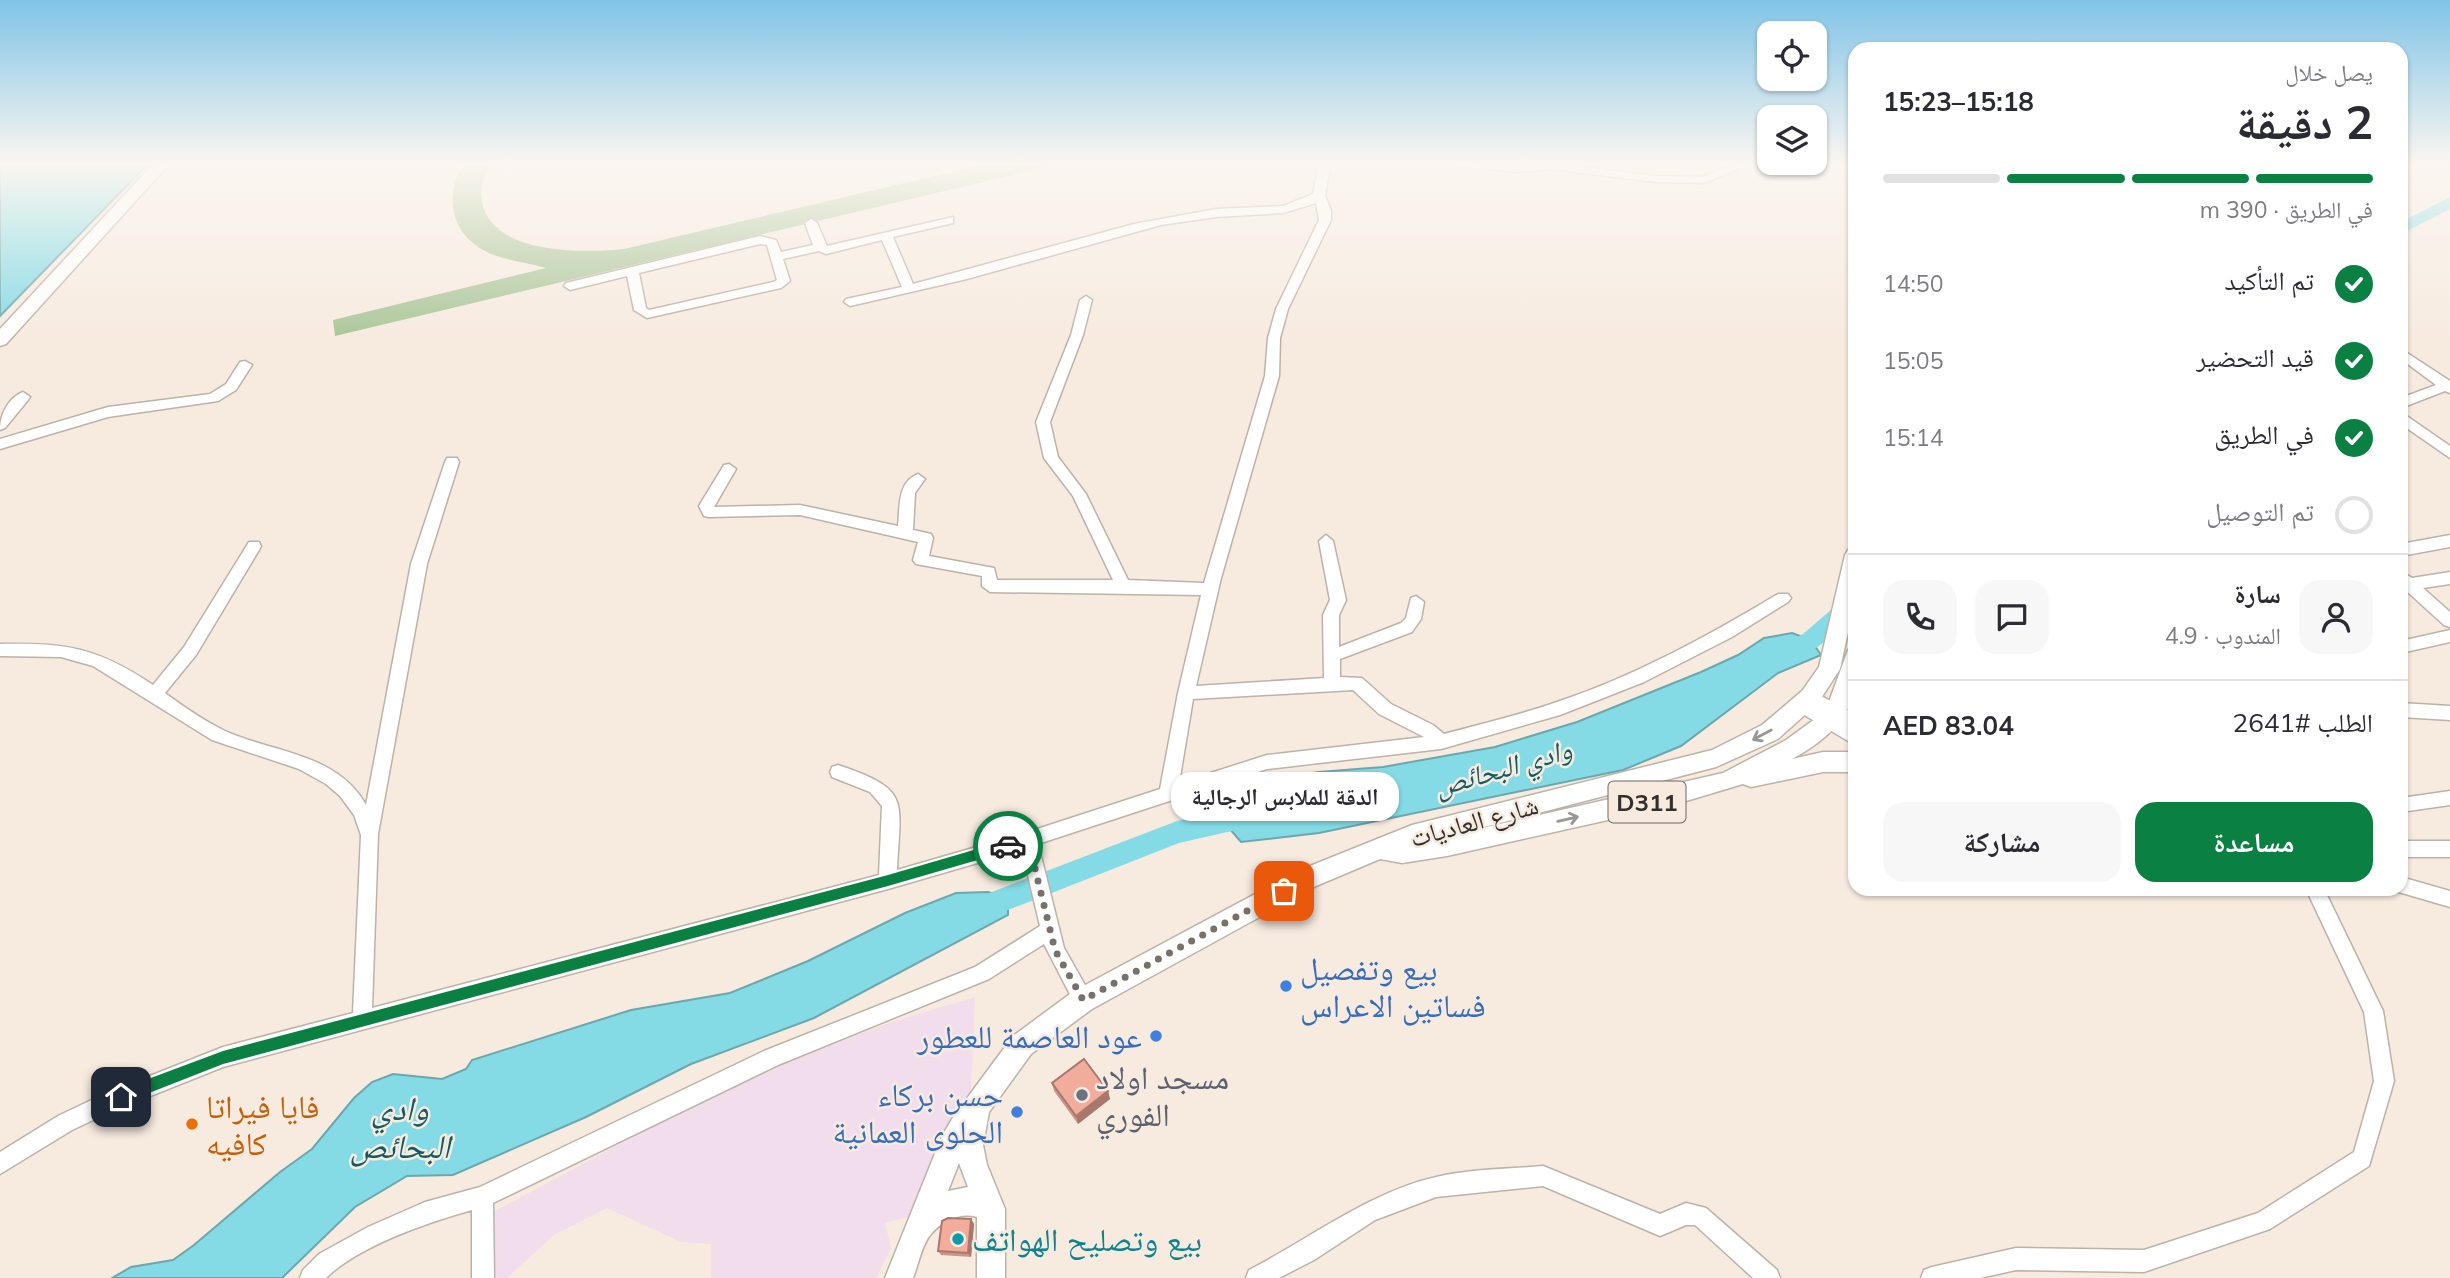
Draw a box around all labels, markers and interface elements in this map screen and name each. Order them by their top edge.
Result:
map controls [1757,21,1827,175]
button: locate [1757,21,1827,91]
text: يصل خلال [2285,58,2373,87]
text: 15:18–15:23 [1883,85,2034,118]
text: 2 دقيقة [2236,93,2373,151]
button: layers [1757,105,1827,175]
text: في الطريق · 390 m [2200,195,2373,224]
text: تم التأكيد [2224,264,2314,297]
icon: check [2335,265,2373,303]
text: 14:50 [1883,269,1943,298]
text: قيد التحضير [2196,341,2314,374]
icon: check [2335,342,2373,380]
text: 15:05 [1883,346,1943,375]
text: في الطريق [2214,418,2314,451]
icon: check [2335,419,2373,457]
text: 15:14 [1883,423,1943,452]
text: تم التوصيل [2206,495,2314,528]
text: سارة [2234,577,2281,610]
button: phone [1883,580,1957,654]
button: chat [1975,580,2049,654]
button: person [2299,580,2373,654]
text: المندوب · 4.9 [2165,621,2281,650]
text: الطلب #2641 [2233,706,2373,739]
text: AED 83.04 [1883,709,2014,742]
one-way arrow [1752,729,1772,743]
water label: وادي البحائص [1430,731,1577,809]
callout: الدقة للملابس الرجالية [1170,772,1398,821]
text: الدقة للملابس الرجالية [1192,782,1378,811]
road number: D311 [1608,782,1686,822]
street label: شارع العاديات [1406,788,1542,854]
button: مشاركة [1883,802,2121,882]
button: مساعدة [2135,802,2373,882]
courier [973,811,1043,881]
one-way arrow [1556,812,1579,826]
icon: car [989,827,1027,865]
pin [1254,861,1314,921]
icon: bag [1265,872,1303,910]
place label: بيع وتفصيل فساتين الاعراس [1300,948,1486,1026]
marker: بيع وتفصيل فساتين الاعراس [1278,978,1294,994]
place label: عود العاصمة للعطور [916,1016,1142,1056]
marker: عود العاصمة للعطور [1148,1028,1164,1044]
place label: مسجد اولاد الفوري [1096,1057,1229,1140]
pin [91,1067,151,1127]
place label: حسن بركاء الحلوى العمانية [833,1074,1003,1151]
icon: home [102,1078,140,1116]
place label: فايا فيراتا كافيه [206,1086,320,1163]
water label: وادي البحائص [350,1087,453,1167]
marker: مسجد اولاد الفوري [1074,1087,1090,1103]
marker: حسن بركاء الحلوى العمانية [1009,1104,1025,1120]
marker: فايا فيراتا كافيه [184,1116,200,1132]
place label: بيع وتصليح الهواتف [972,1219,1202,1260]
marker: بيع وتصليح الهواتف [950,1231,966,1247]

